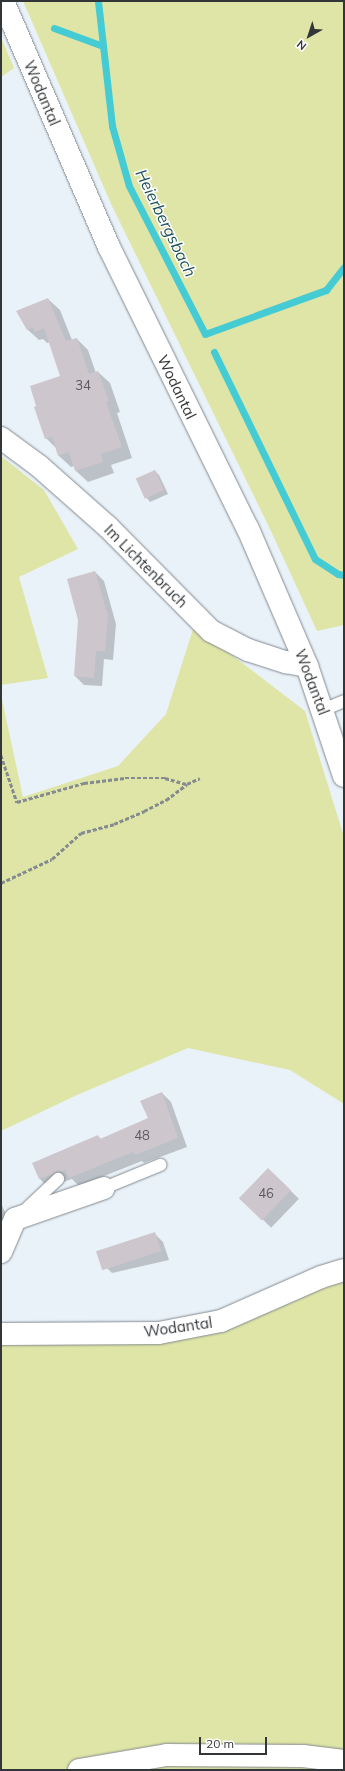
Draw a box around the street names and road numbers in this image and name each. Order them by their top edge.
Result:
street label: Wodantal [20,58,64,128]
street label: Wodantal [154,352,200,422]
street label: Im Lichtenbruch [101,521,191,611]
street label: Wodantal [291,647,333,717]
street label: Wodantal [143,1313,213,1341]

